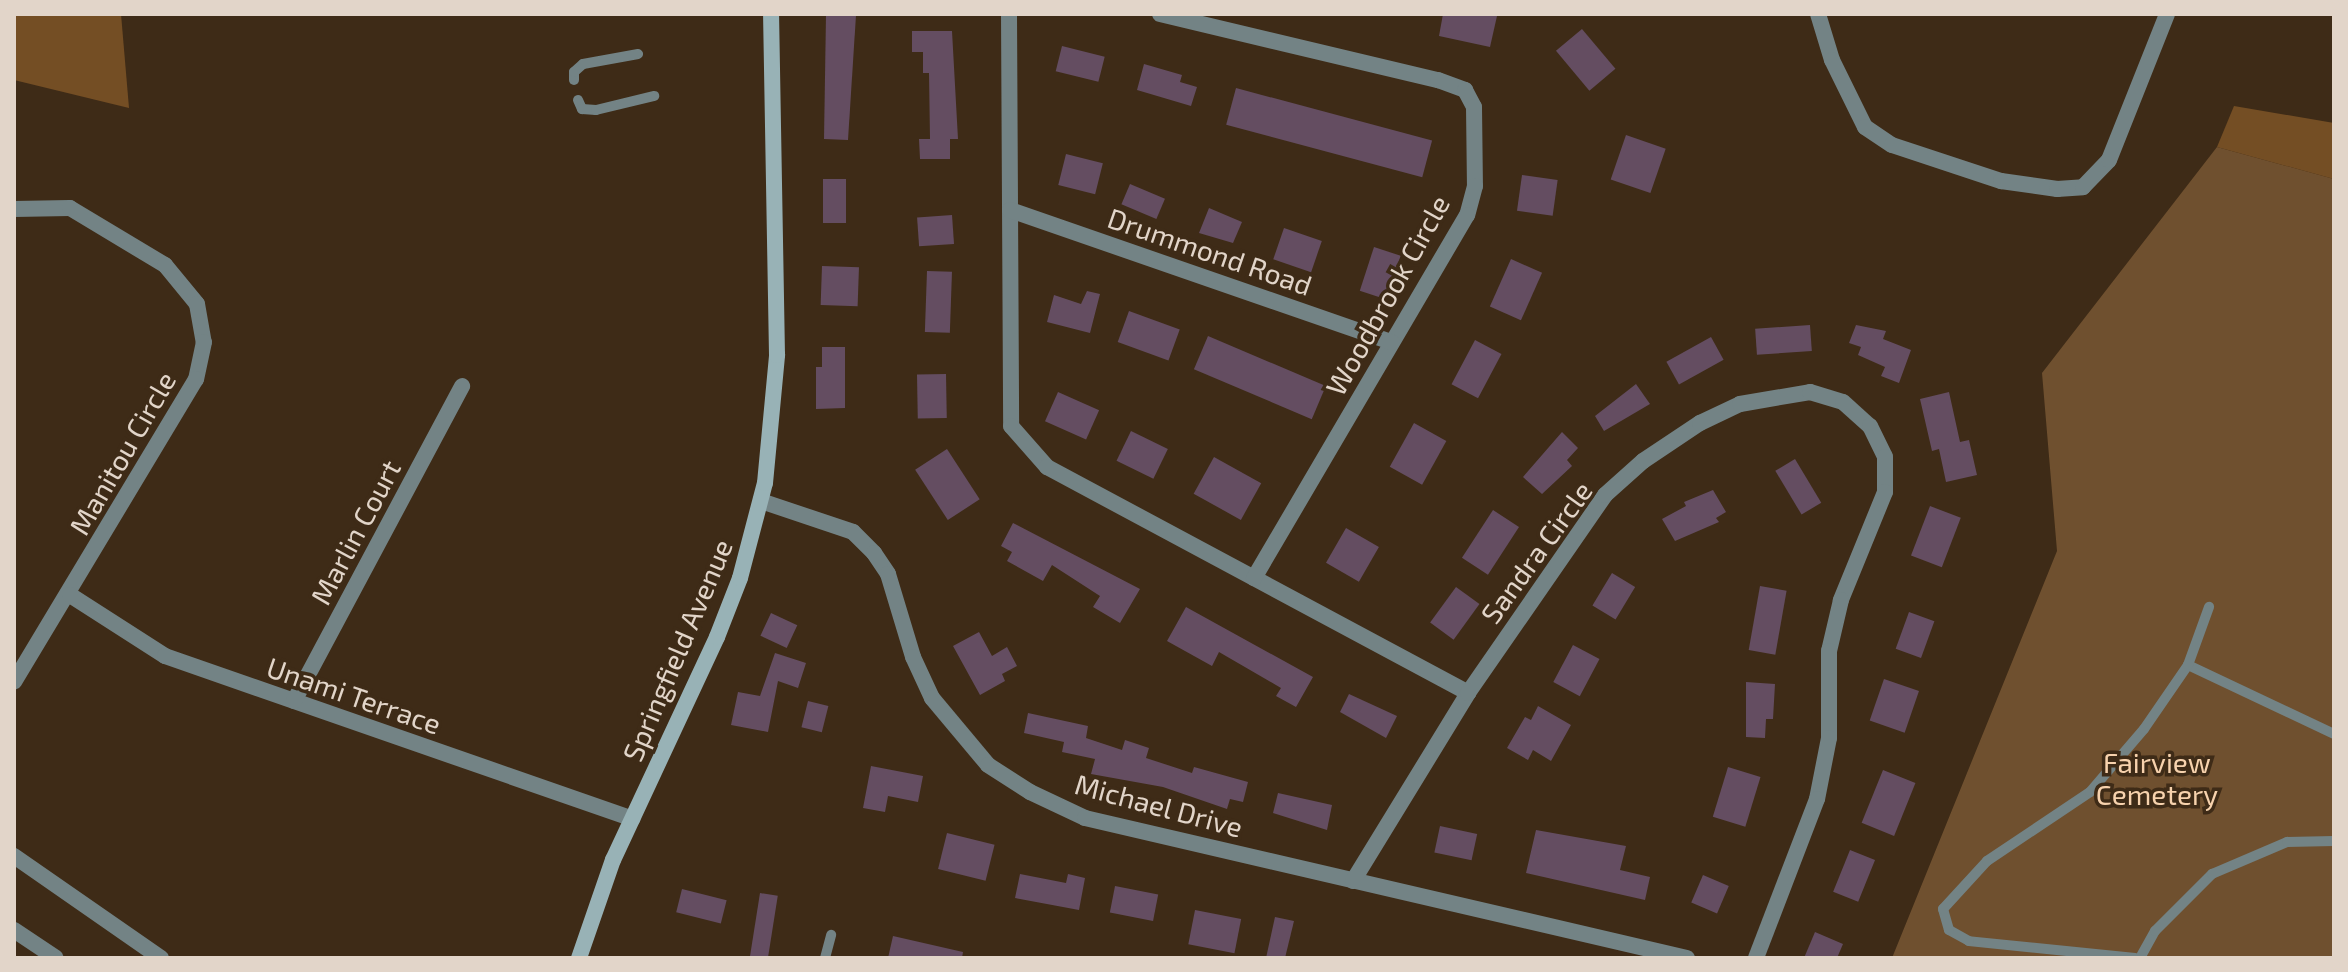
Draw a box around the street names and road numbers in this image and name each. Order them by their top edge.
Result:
street label: Woodbrook Circle [1318,189,1456,401]
street label: Drummond Road [1103,200,1317,302]
street label: Manitou Circle [62,365,182,541]
street label: Marlin Court [303,454,407,610]
street label: Sandra Circle [1473,475,1599,629]
street label: Springfield Avenue [615,534,739,766]
street label: Unami Terrace [262,649,446,741]
street label: Michael Drive [1071,766,1247,844]

